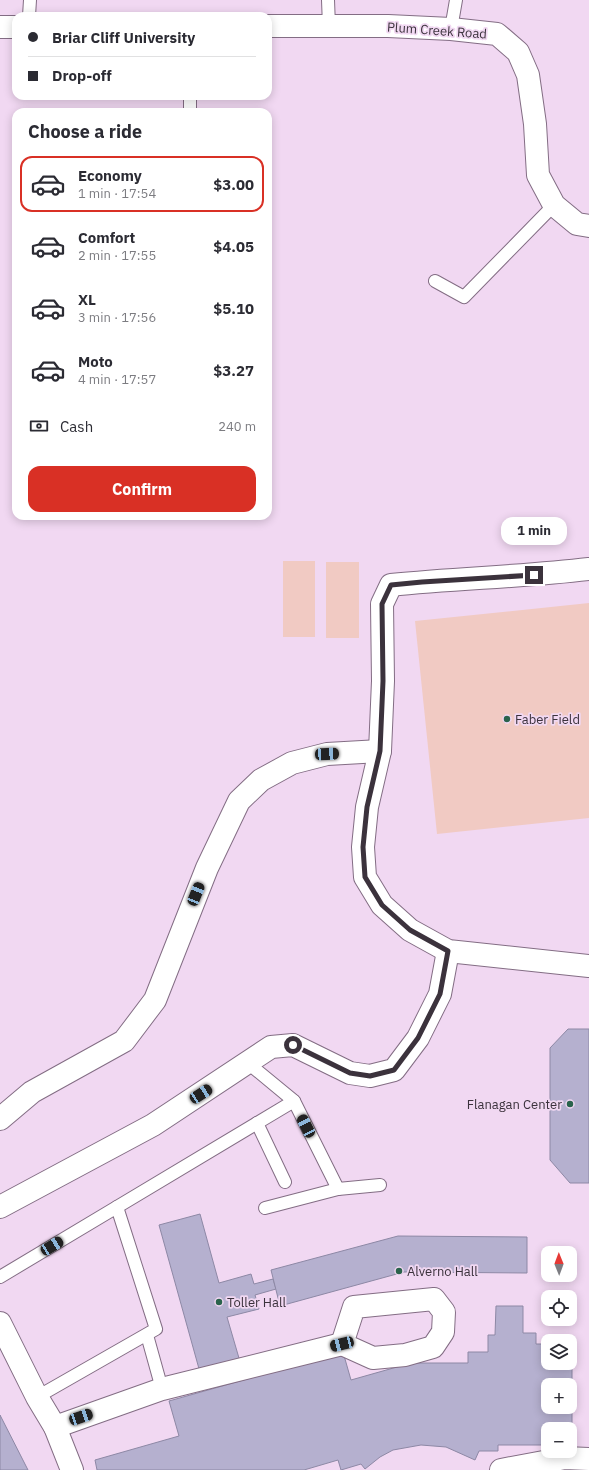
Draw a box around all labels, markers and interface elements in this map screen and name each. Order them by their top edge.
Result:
street label: Plum Creek Road [386,19,487,42]
text: Briar Cliff University [52,28,195,47]
text: Drop-off [52,66,112,85]
text: Choose a ride [28,120,142,143]
icon: car [30,166,66,202]
text: Economy [78,166,142,185]
text: $3.00 [213,175,254,194]
text: 1 min · 17:54 [78,185,156,202]
icon: car [30,228,66,264]
text: Comfort [78,228,135,247]
text: $4.05 [213,237,254,256]
text: 2 min · 17:55 [78,247,156,264]
icon: car [30,290,66,326]
text: XL [78,290,96,309]
text: $5.10 [213,299,254,318]
text: 3 min · 17:56 [78,309,156,326]
icon: car [30,352,66,388]
text: Moto [78,352,113,371]
text: $3.27 [213,361,254,380]
text: 4 min · 17:57 [78,371,156,388]
icon: cash [28,415,50,437]
text: Cash [60,417,93,436]
text: 240 m [218,418,256,435]
button: Confirm [28,466,256,512]
callout: 1 min [501,517,567,545]
text: 1 min [517,522,551,539]
route end [525,566,543,584]
place label: Faber Field [515,711,580,728]
marker: Faber Field [502,714,512,724]
car [315,747,339,761]
car [186,881,206,907]
route start [284,1036,302,1054]
car [188,1082,214,1106]
place label: Flanagan Center [467,1096,562,1113]
marker: Flanagan Center [565,1099,575,1109]
car [295,1113,317,1139]
car [39,1235,65,1257]
north arrow [541,1246,577,1282]
map controls [541,1246,577,1458]
place label: Alverno Hall [407,1263,478,1280]
marker: Alverno Hall [394,1266,404,1276]
button: locate [541,1290,577,1326]
place label: Toller Hall [227,1294,286,1311]
marker: Toller Hall [214,1297,224,1307]
button: layers [541,1334,577,1370]
car [329,1335,355,1353]
button: + [541,1378,577,1414]
car [68,1407,94,1427]
button: − [541,1422,577,1458]

